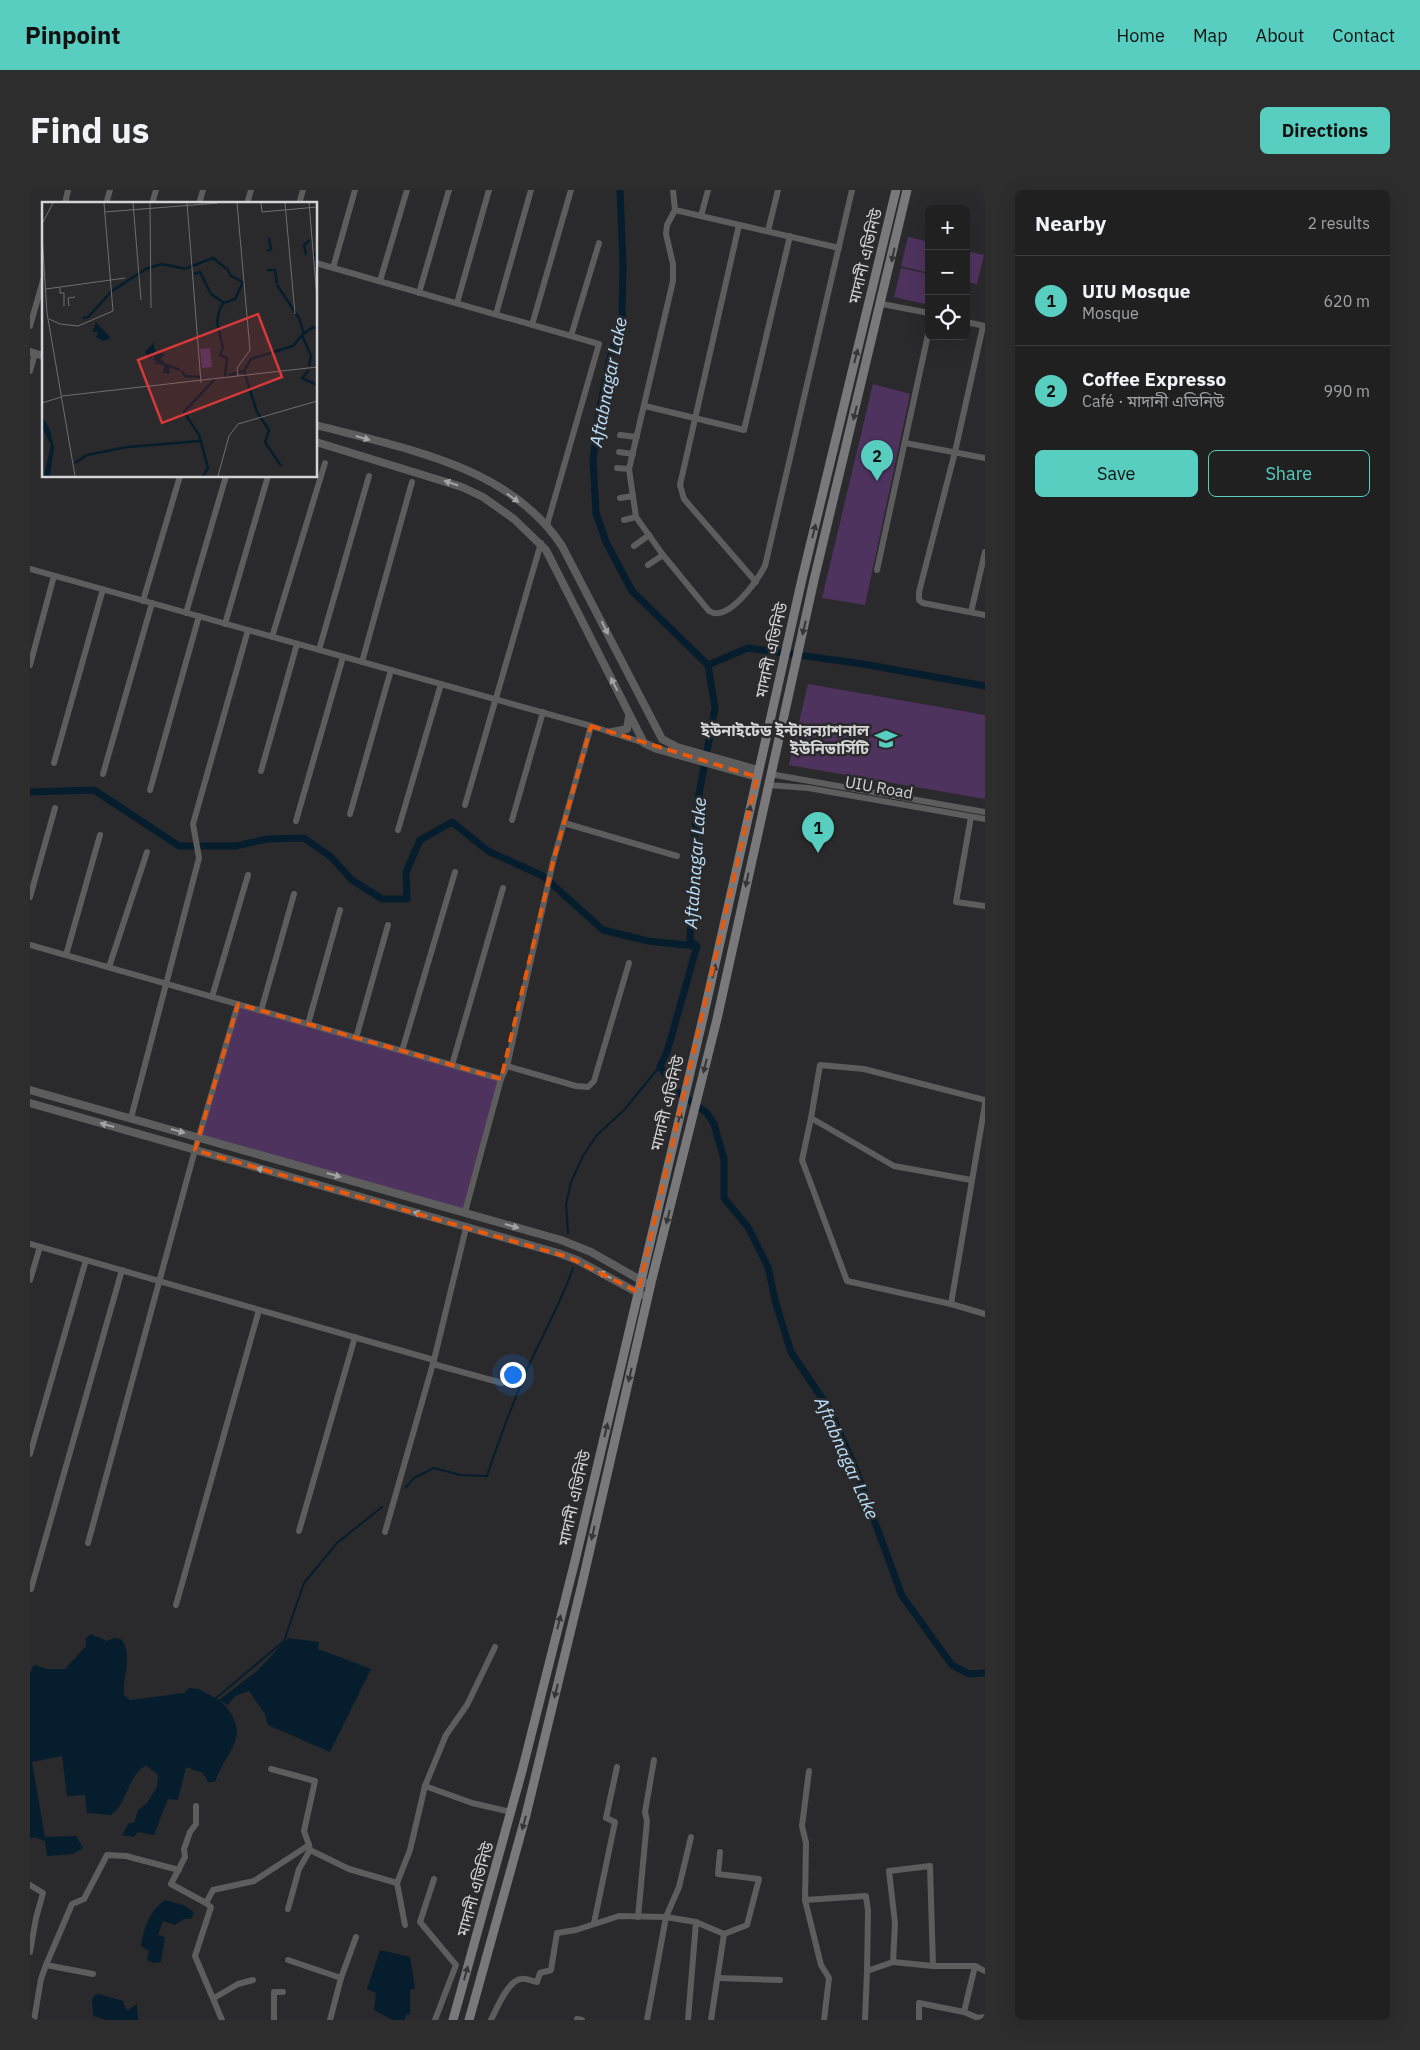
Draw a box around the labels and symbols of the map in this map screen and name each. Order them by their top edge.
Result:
inset map [42,202,318,478]
street label: মাদানী এভিনিউ [843,206,887,307]
one-way arrow [889,247,897,262]
water label: Aftabnagar Lake [584,315,632,450]
one-way arrow [852,349,860,364]
one-way arrow [851,405,859,420]
one-way arrow [356,434,371,442]
pin: 2 [861,440,893,481]
one-way arrow [444,479,459,486]
one-way arrow [506,492,519,503]
one-way arrow [810,524,818,539]
street label: মাদানী এভিনিউ [750,600,792,701]
one-way arrow [800,620,808,635]
one-way arrow [601,621,609,636]
one-way arrow [610,676,618,691]
place label: ইউনাইটেড ইন্টারন্যাশনাল ইউনিভার্সিটি [700,720,870,758]
school or university icon: ইউনাইটেড ইন্টারন্যাশনাল ইউনিভার্সিটি [873,726,899,752]
street label: UIU Road [843,771,915,803]
water label: Aftabnagar Lake [679,797,711,930]
one-way arrow [745,805,753,820]
pin: 1 [802,812,834,853]
one-way arrow [743,872,751,887]
one-way arrow [710,963,718,978]
street label: মাদানী এভিনিউ [645,1053,689,1154]
one-way arrow [701,1058,709,1073]
one-way arrow [675,1111,683,1126]
one-way arrow [99,1121,114,1129]
one-way arrow [171,1128,186,1136]
one-way arrow [256,1165,271,1173]
one-way arrow [327,1172,342,1180]
one-way arrow [664,1209,672,1224]
one-way arrow [412,1210,427,1218]
one-way arrow [504,1222,519,1230]
one-way arrow [598,1271,612,1279]
your location [500,1362,526,1388]
one-way arrow [626,1367,634,1382]
water label: Aftabnagar Lake [809,1392,884,1523]
one-way arrow [602,1423,610,1438]
street label: মাদানী এভিনিউ [553,1448,595,1549]
one-way arrow [589,1526,597,1542]
one-way arrow [556,1614,564,1629]
one-way arrow [552,1684,560,1699]
one-way arrow [520,1815,528,1830]
street label: মাদানী এভিনিউ [452,1839,498,1939]
one-way arrow [463,1966,471,1981]

